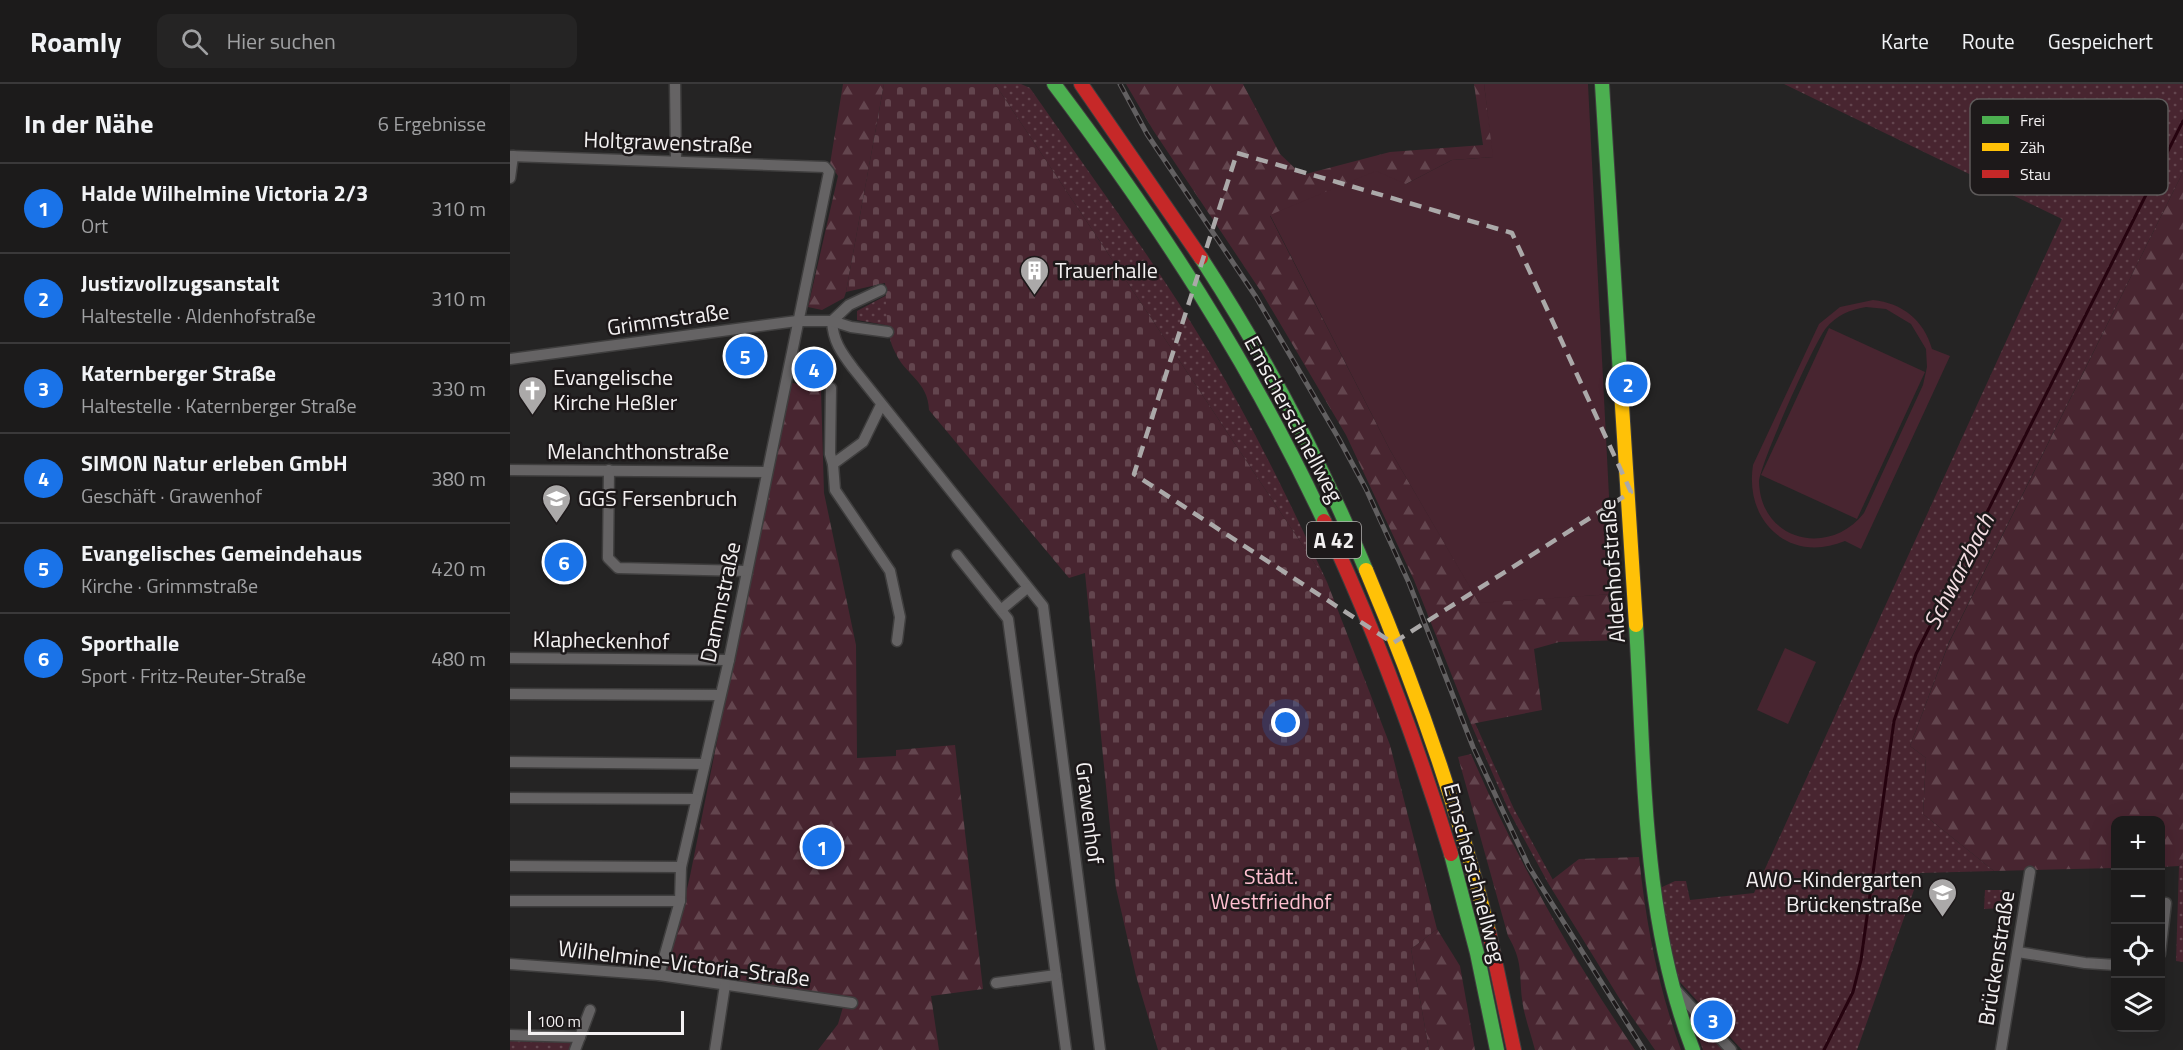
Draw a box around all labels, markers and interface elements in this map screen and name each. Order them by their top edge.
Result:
search box [157,14,577,68]
text: Roamly [30,20,121,63]
text: Hier suchen [226,24,336,58]
icon: search [178,25,211,58]
text: Karte [1881,25,1929,57]
text: Route [1962,25,2015,57]
text: Gespeichert [2048,25,2153,57]
legend [1970,99,2168,195]
text: In der Nähe [24,104,153,143]
text: 6 Ergebnisse [378,108,486,139]
text: Frei [2020,108,2045,132]
street label: Holtgrawenstraße [583,122,753,162]
text: Zäh [2020,135,2045,159]
text: Stau [2020,162,2051,186]
text: Halde Wilhelmine Victoria 2/3 [81,176,368,210]
text: 1 [38,193,49,224]
text: 310 m [431,193,486,224]
text: Ort [81,210,108,241]
place label: Trauerhalle [1055,253,1158,287]
building icon: Trauerhalle [1018,254,1050,296]
text: Justizvollzugsanstalt [81,266,280,300]
text: 2 [38,283,49,314]
text: 310 m [431,283,486,314]
street label: Grimmstraße [605,294,731,344]
text: Haltestelle · Aldenhofstraße [81,300,316,331]
street label: Emscherschnellweg [1236,329,1352,509]
pin: 5 [726,334,764,378]
pin: 4 [794,346,834,392]
text: Katernberger Straße [81,356,276,390]
place label: Evangelische Kirche Heßler [553,360,678,419]
pin: 2 [1608,362,1648,406]
text: 3 [38,373,49,404]
text: 330 m [431,373,486,404]
church icon: Evangelische Kirche Heßler [516,374,548,416]
text: Haltestelle · Katernberger Straße [81,390,357,421]
street label: Melanchthonstraße [547,434,729,468]
text: SIMON Natur erleben GmbH [81,446,348,480]
text: 4 [38,463,49,494]
text: 380 m [431,463,486,494]
text: Geschäft · Grawenhof [81,480,262,511]
place label: GGS Fersenbruch [578,481,737,515]
school or university icon: GGS Fersenbruch [541,482,573,524]
street label: Aldenhofstraße [1590,498,1634,644]
water label: Schwarzbach [1913,506,2003,635]
road number: A 42 [1307,522,1361,558]
text: Evangelisches Gemeindehaus [81,536,362,570]
street label: Dammstraße [691,539,749,665]
pin: 6 [544,540,584,584]
text: 5 [38,553,49,584]
text: 420 m [431,553,486,584]
text: Kirche · Grimmstraße [81,570,258,601]
street label: Klapheckenhof [532,622,670,658]
text: Sporthalle [81,626,179,660]
text: 6 [38,643,49,674]
text: 480 m [431,643,486,674]
text: Sport · Fritz-Reuter-Straße [81,660,306,691]
your location [1271,708,1300,737]
street label: Grawenhof [1067,760,1113,867]
street label: Emscherschnellweg [1435,779,1515,967]
map controls [2111,816,2165,1032]
button: + [2111,816,2165,870]
pin: 1 [802,824,842,870]
park label: Städt. Westfriedhof [1210,859,1332,918]
place label: AWO-Kindergarten Brückenstraße [1746,862,1922,921]
button: − [2111,870,2165,924]
school or university icon: AWO-Kindergarten Brückenstraße [1927,876,1959,918]
street label: Brückenstraße [1969,888,2023,1028]
button: locate [2111,924,2165,978]
street label: Wilhelmine-Victoria-Straße [556,931,812,995]
button: layers [2111,978,2165,1032]
pin: 3 [1694,998,1732,1042]
scale bar [528,1008,684,1036]
text: 100 m [537,1009,581,1033]

